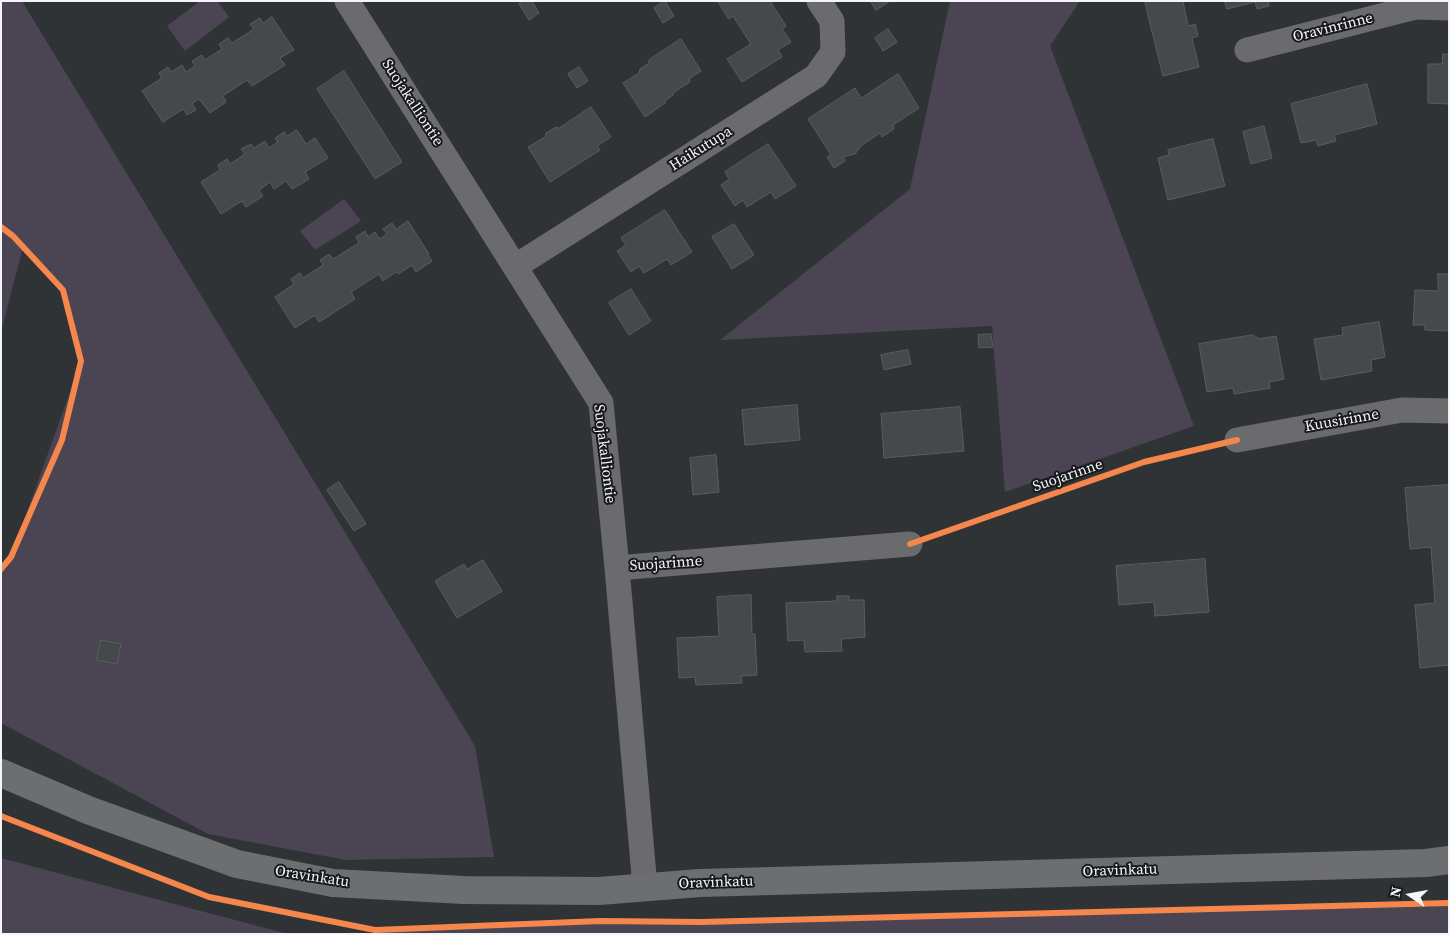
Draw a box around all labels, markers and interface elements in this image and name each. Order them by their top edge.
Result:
street label: Oravinrinne [1291,9,1375,47]
street label: Suojakalliontie [377,56,447,150]
street label: Haikutupa [666,123,736,175]
street label: Suojakalliontie [589,403,619,505]
street label: Kuusirinne [1304,406,1380,436]
street label: Suojarinne [1031,456,1105,496]
street label: Suojarinne [629,552,703,576]
street label: Oravinkatu [1082,861,1158,881]
street label: Oravinkatu [274,862,350,892]
north arrow [1385,870,1435,920]
street label: Oravinkatu [678,873,754,893]
text: N [1384,885,1406,899]

